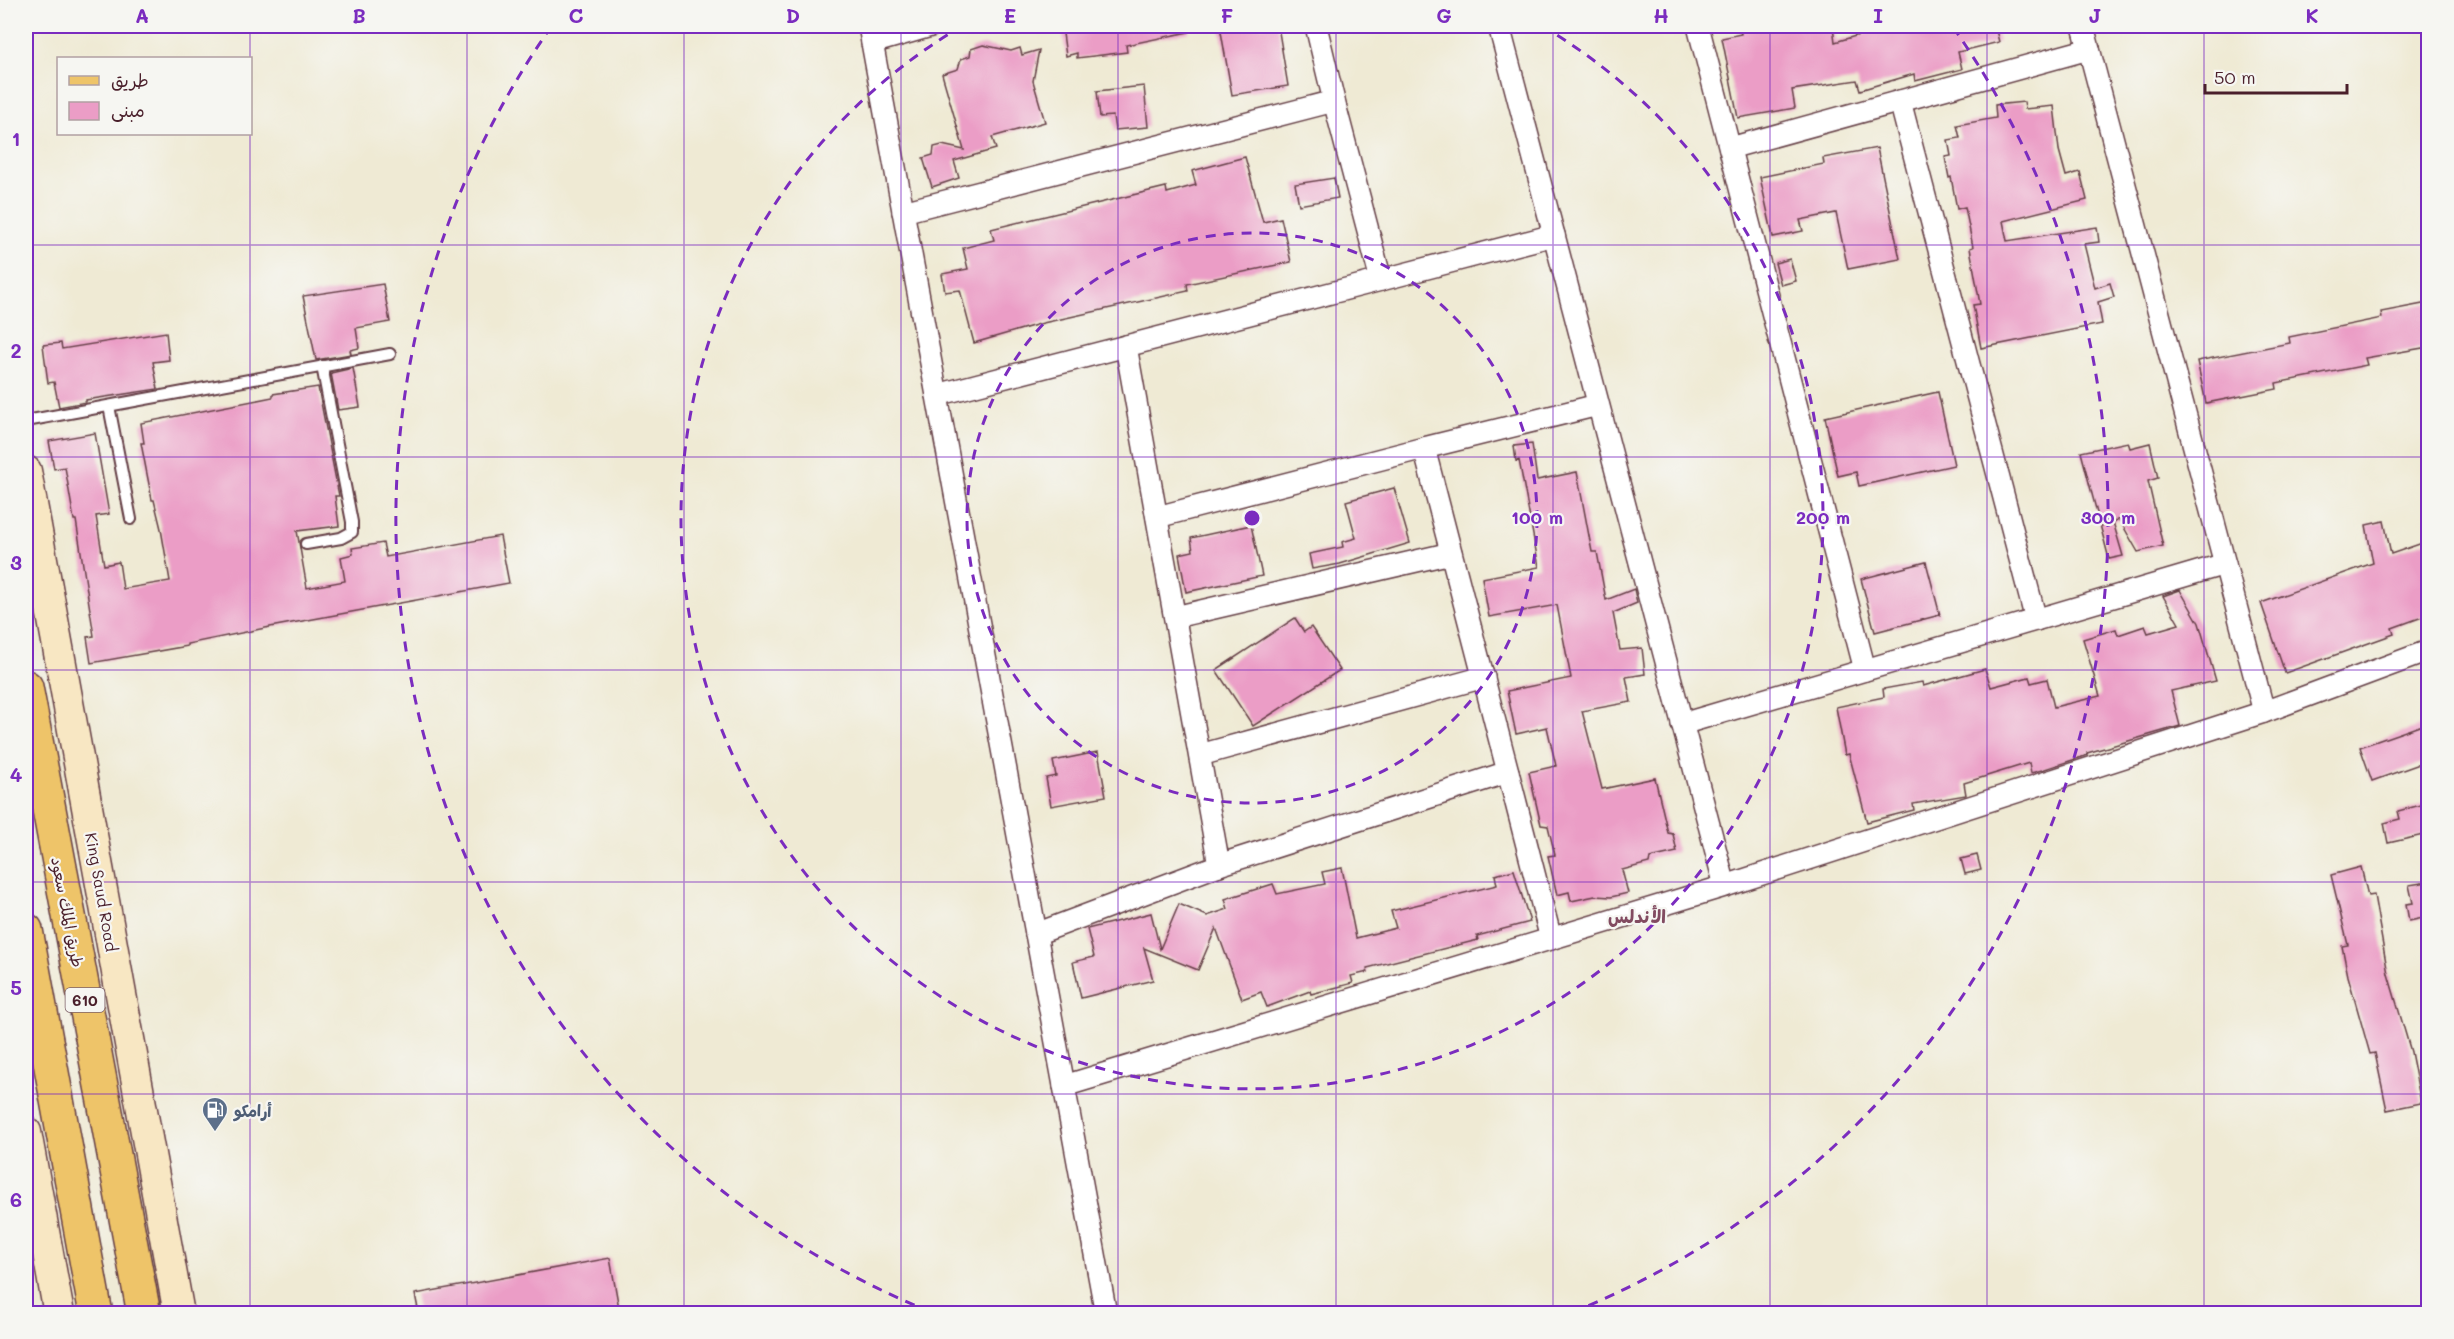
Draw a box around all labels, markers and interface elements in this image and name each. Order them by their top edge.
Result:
text: A [135,2,149,28]
text: B [352,2,366,28]
text: C [569,2,584,28]
text: D [786,2,800,28]
text: E [1004,2,1016,28]
text: F [1221,2,1234,28]
text: G [1436,2,1452,28]
text: H [1653,2,1669,28]
text: I [1873,2,1883,28]
text: J [2088,2,2102,28]
text: K [2305,2,2319,28]
legend [57,57,252,135]
scale bar [2205,57,2348,95]
text: 50 m [2214,65,2256,89]
text: طريق [111,68,149,92]
text: مبنى [111,98,145,122]
text: 1 [12,125,20,151]
text: 2 [10,337,22,363]
text: 100 m [1511,505,1563,529]
text: 200 m [1796,505,1850,529]
text: 300 m [2081,505,2135,529]
centre of rings [1242,508,1262,528]
text: 3 [10,549,22,575]
text: 4 [10,761,23,787]
street label: King Saud Road [81,831,123,953]
street label: طريق الملك سعود [46,855,89,969]
district label: الأندلس [1608,904,1666,928]
text: 5 [10,974,22,1000]
road number: 610 [66,988,104,1012]
fuel station icon: أرامكو [200,1095,230,1133]
place label: أرامكو [233,1100,272,1122]
text: 6 [10,1186,22,1212]

